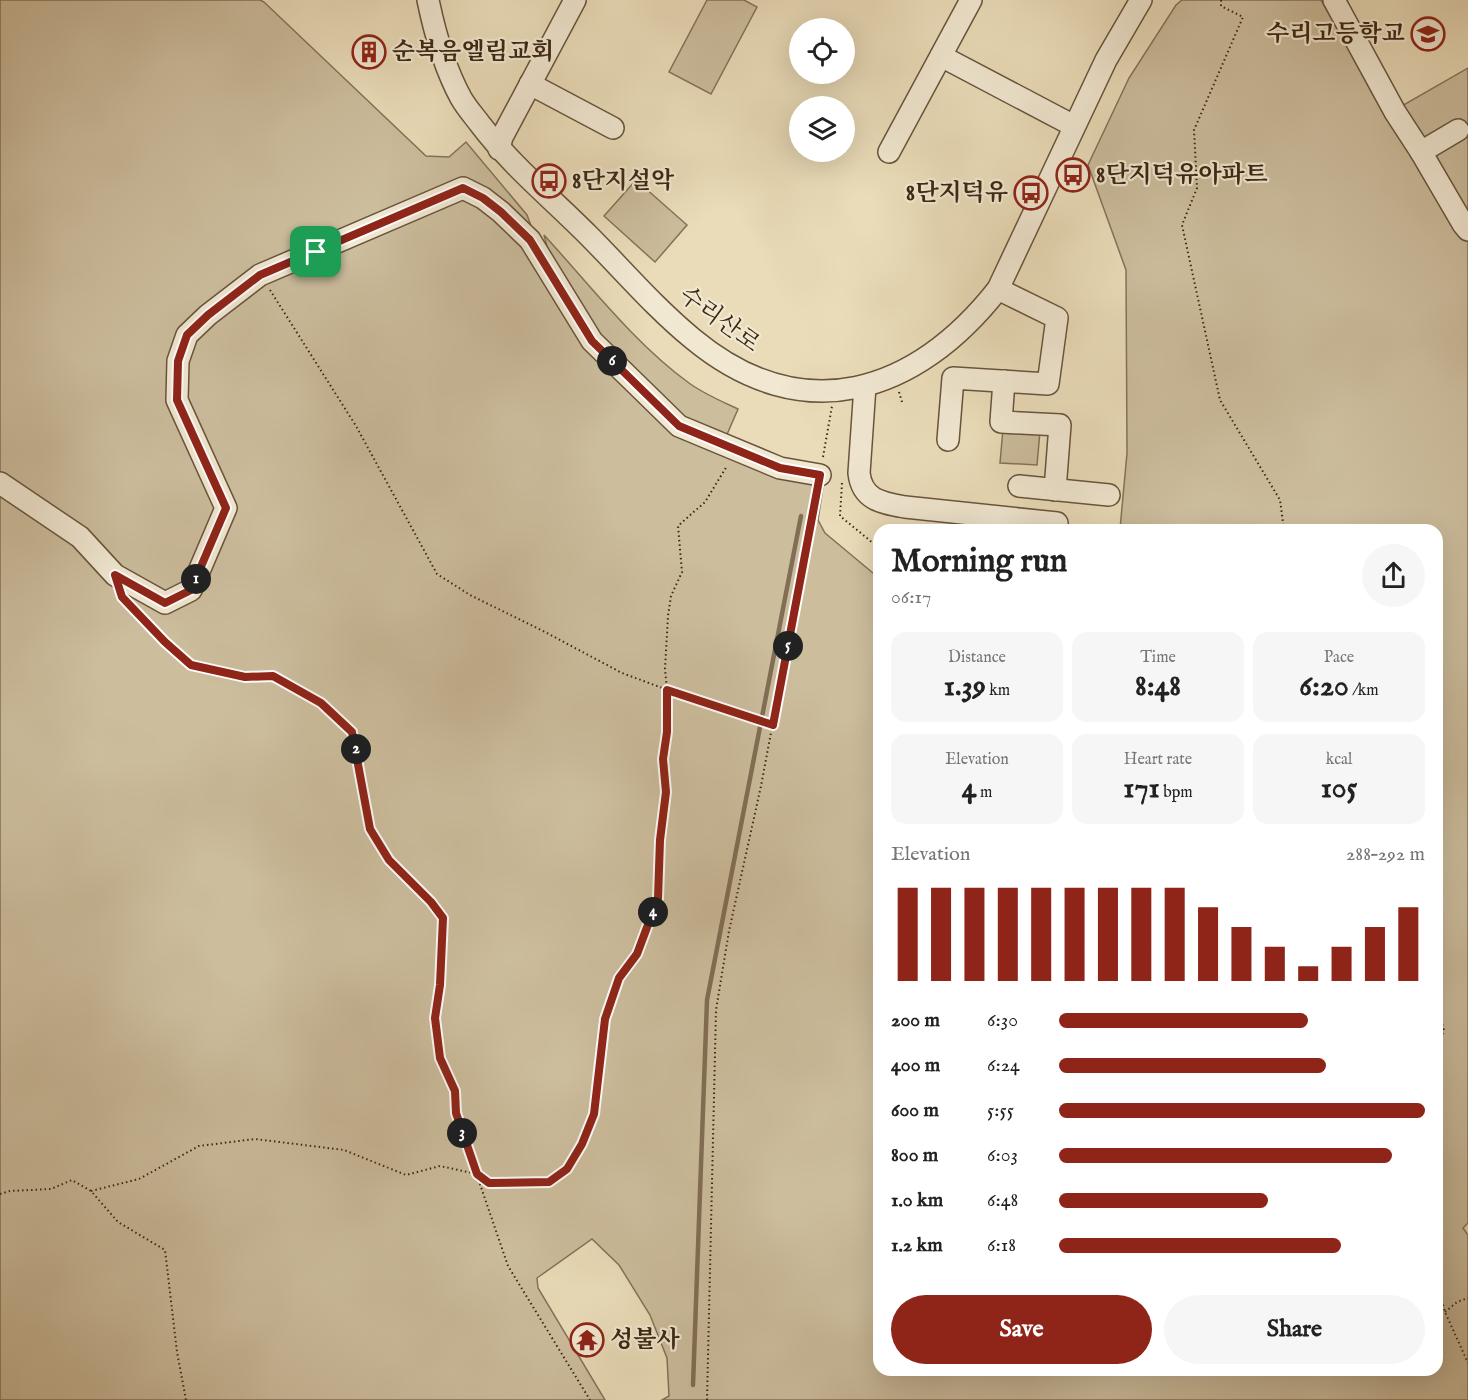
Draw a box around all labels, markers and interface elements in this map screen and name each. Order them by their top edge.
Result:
school or university icon: 수리고등학교 [1410,16,1446,52]
map controls [789,18,855,162]
button: locate [789,18,855,84]
place label: 수리고등학교 [1266,19,1405,50]
building icon: 순복음엘림교회 [351,34,387,70]
place label: 순복음엘림교회 [392,37,554,68]
button: layers [789,96,855,162]
bus stop icon: 8단지덕유아파트 [1055,157,1091,193]
place label: 8단지덕유아파트 [1096,160,1268,191]
bus stop icon: 8단지설악 [531,163,567,199]
place label: 8단지설악 [572,166,675,197]
bus stop icon: 8단지덕유 [1013,175,1049,211]
place label: 8단지덕유 [906,178,1009,209]
pin [290,226,341,277]
icon: arrive [299,235,332,268]
street label: 수리산로 [672,280,766,360]
pin: 6 [597,346,627,376]
text: 6 [609,351,615,371]
text: Morning run [891,541,1067,583]
button: share [1362,544,1425,607]
pin: 1 [181,564,211,594]
text: 1 [193,569,199,589]
text: 06:17 [891,585,931,610]
pin: 5 [773,631,803,661]
text: 5 [785,636,791,656]
text: Distance [948,648,1006,668]
text: Time [1140,648,1176,668]
text: Pace [1324,648,1354,668]
text: 1.39 [944,668,986,706]
text: 8:48 [1135,668,1181,706]
text: 6:20 [1299,668,1349,706]
text: km [986,681,1010,701]
text: /km [1349,681,1379,701]
pin: 2 [341,734,371,764]
text: 2 [352,739,360,759]
text: Elevation [945,750,1009,770]
text: Heart rate [1124,750,1192,770]
text: kcal [1326,750,1352,770]
text: 4 [962,770,976,808]
text: 171 [1123,770,1160,808]
text: 105 [1321,770,1357,808]
text: m [976,783,992,803]
text: bpm [1160,783,1193,803]
text: Elevation [891,842,970,867]
text: 288–292 m [1346,842,1425,867]
pin: 4 [638,897,668,927]
text: 4 [649,902,657,922]
text: 200 m [891,1008,940,1033]
text: 6:30 [987,1008,1018,1033]
text: 400 m [891,1053,940,1078]
text: 6:24 [987,1053,1020,1078]
text: 600 m [891,1098,939,1123]
text: 5:55 [987,1098,1014,1123]
pin: 3 [447,1118,477,1148]
text: 3 [459,1123,465,1143]
text: 800 m [891,1143,938,1168]
text: 6:03 [987,1143,1018,1168]
text: 1.0 km [891,1188,943,1213]
text: 6:48 [987,1188,1018,1213]
text: 1.2 km [891,1233,943,1258]
text: 6:18 [987,1233,1016,1258]
button: Save [891,1295,1152,1364]
button: Share [1164,1295,1425,1364]
temple icon: 성불사 [569,1322,605,1358]
place label: 성불사 [610,1325,680,1356]

